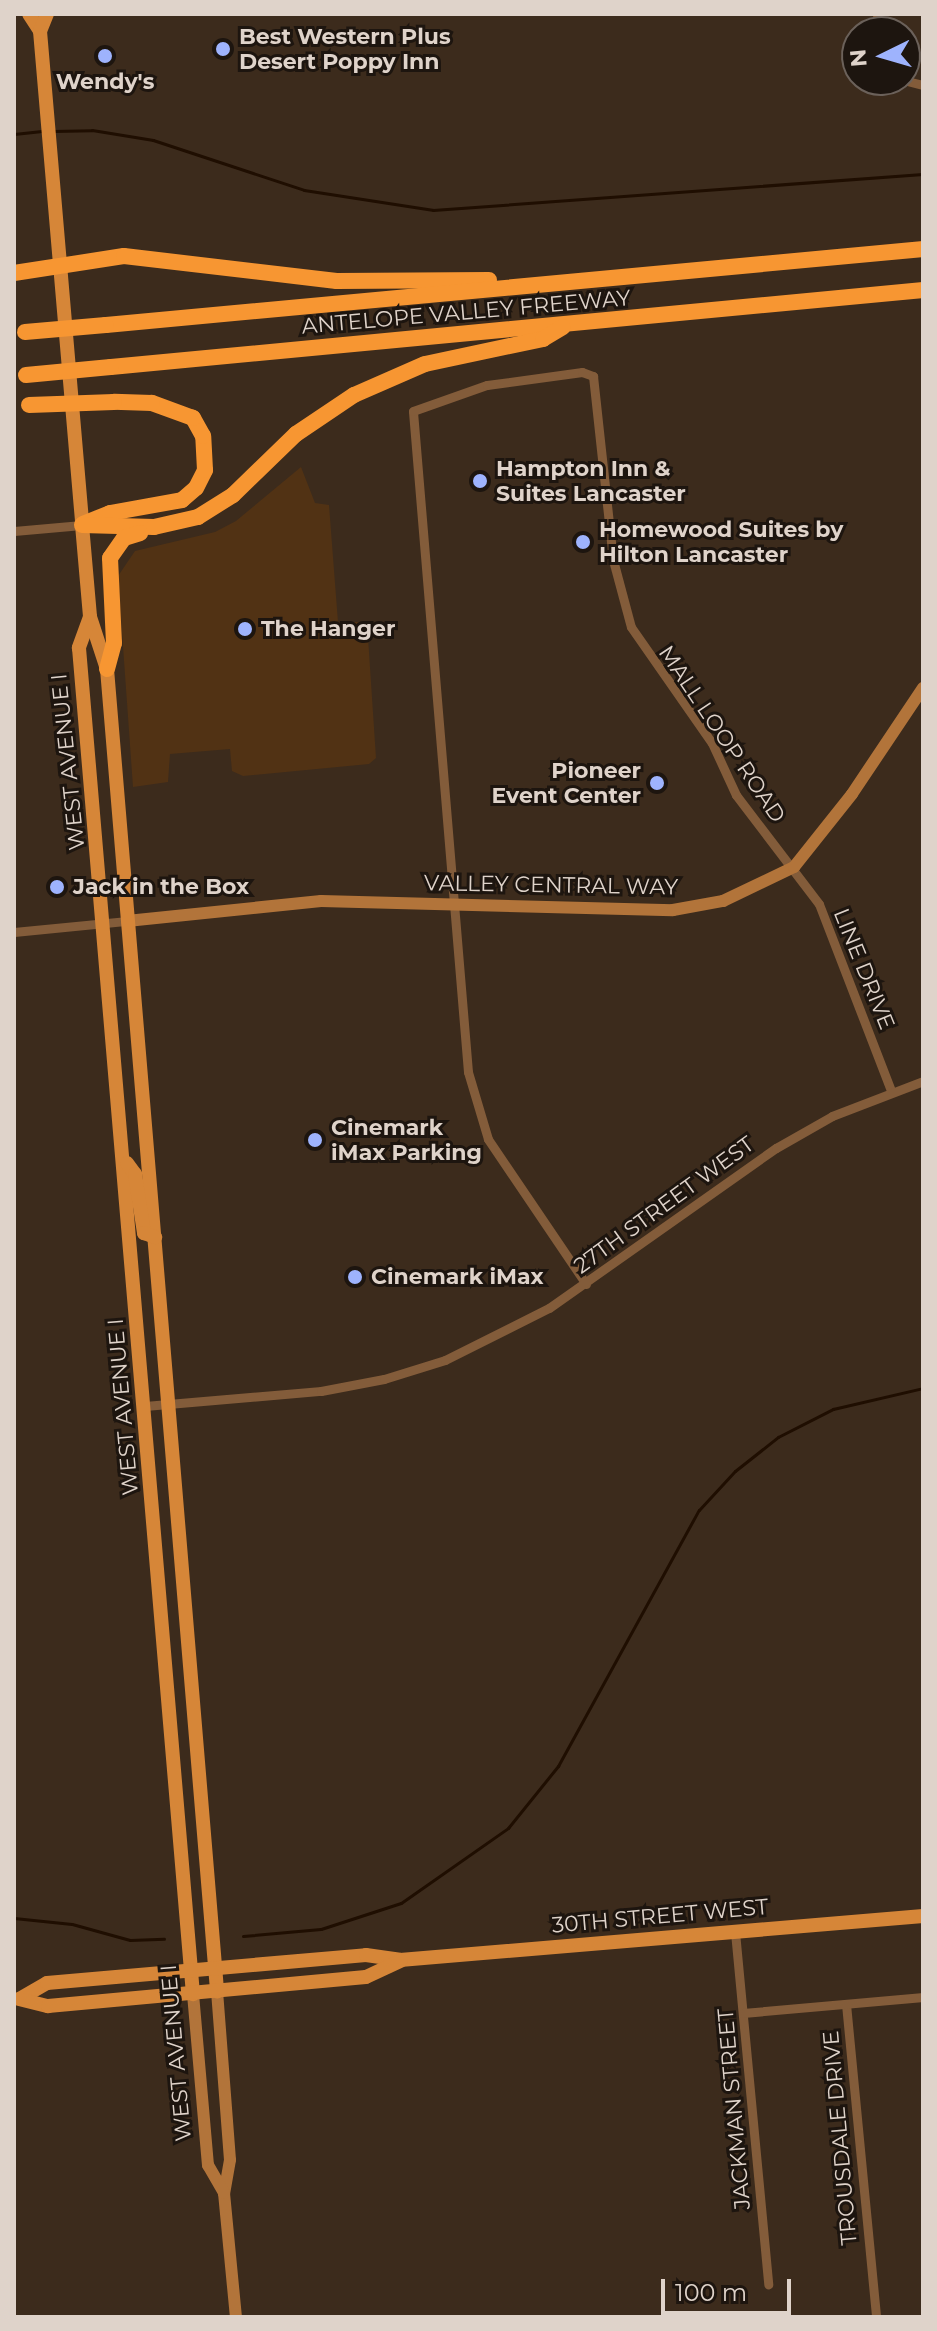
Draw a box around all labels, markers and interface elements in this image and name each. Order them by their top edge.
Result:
north arrow [841,16,921,96]
place label: Best Western Plus Desert Poppy Inn [239,23,451,74]
marker: Best Western Plus Desert Poppy Inn [214,40,232,58]
marker: Wendy's [96,47,114,65]
text: N [844,48,873,68]
place label: Wendy's [56,69,154,95]
street label: ANTELOPE VALLEY FREEWAY [300,284,632,340]
place label: Hampton Inn & Suites Lancaster [496,455,686,506]
marker: Hampton Inn & Suites Lancaster [471,472,489,490]
place label: Homewood Suites by Hilton Lancaster [599,516,843,568]
marker: Homewood Suites by Hilton Lancaster [574,533,592,551]
place label: The Hanger [261,616,395,642]
marker: The Hanger [236,620,254,638]
street label: MALL LOOP ROAD [653,641,791,827]
street label: WEST AVENUE I [46,672,90,852]
place label: Pioneer Event Center [491,757,641,808]
marker: Pioneer Event Center [648,774,666,792]
street label: VALLEY CENTRAL WAY [424,870,678,900]
place label: Jack in the Box [73,874,249,900]
marker: Jack in the Box [48,878,66,896]
street label: LINE DRIVE [828,905,900,1033]
place label: Cinemark iMax Parking [331,1114,482,1166]
marker: Cinemark iMax Parking [306,1131,324,1149]
street label: 27TH STREET WEST [569,1131,759,1279]
place label: Cinemark iMax [371,1264,544,1290]
marker: Cinemark iMax [346,1268,364,1286]
street label: WEST AVENUE I [102,1317,144,1497]
street label: 30TH STREET WEST [551,1893,769,1939]
street label: WEST AVENUE I [155,1963,197,2143]
street label: JACKMAN STREET [712,2007,756,2211]
street label: TROUSDALE DRIVE [817,2030,863,2246]
scale bar [665,2263,795,2313]
text: 100 m [675,2278,747,2307]

